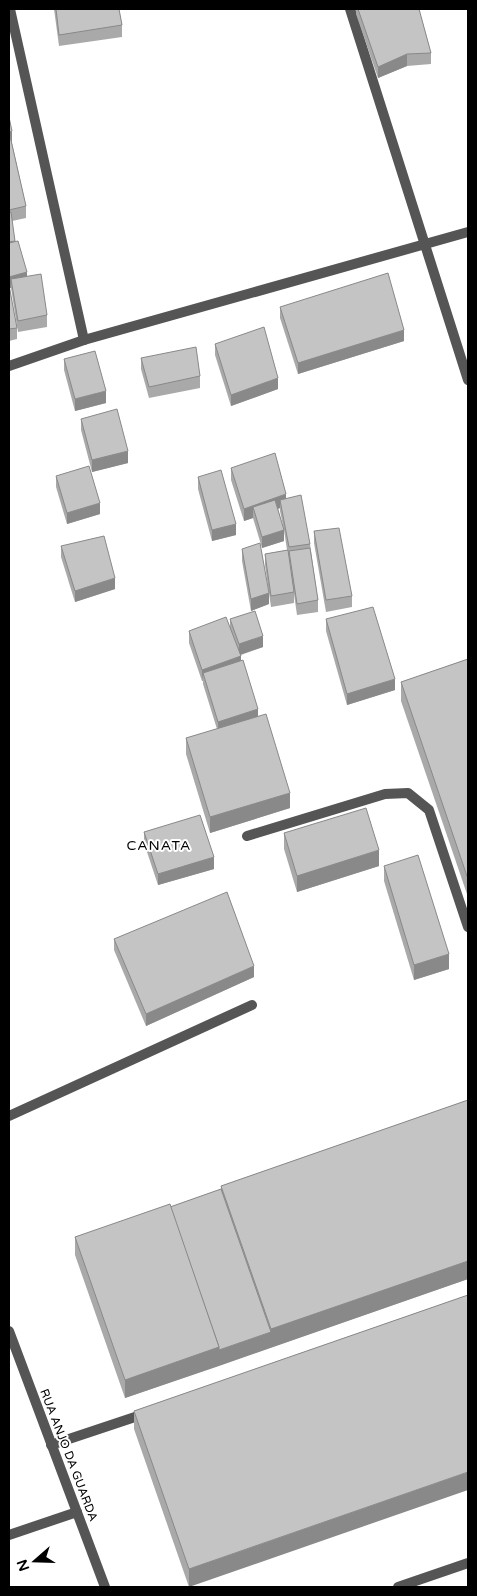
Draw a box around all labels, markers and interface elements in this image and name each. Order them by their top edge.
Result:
district label: CANATA [126,837,192,854]
street label: RUA ANJO DA GUARDA [37,1387,101,1523]
north arrow [10,1536,60,1586]
text: N [13,1557,33,1573]

